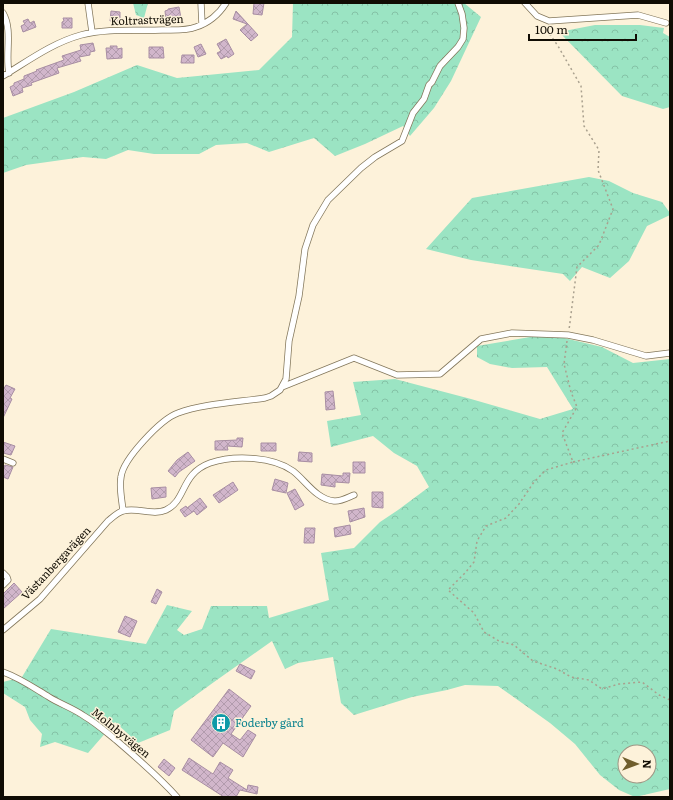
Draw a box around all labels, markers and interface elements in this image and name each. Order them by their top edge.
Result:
street label: Koltrastvägen [110,10,184,28]
scale bar [529,16,636,42]
text: 100 m [535,20,568,38]
street label: Västanbergavägen [17,522,94,603]
street label: Molnbyvägen [89,703,154,761]
building icon: Foderby gård [210,712,232,734]
place label: Foderby gård [235,714,304,730]
north arrow [617,744,657,784]
text: N [640,759,656,769]

